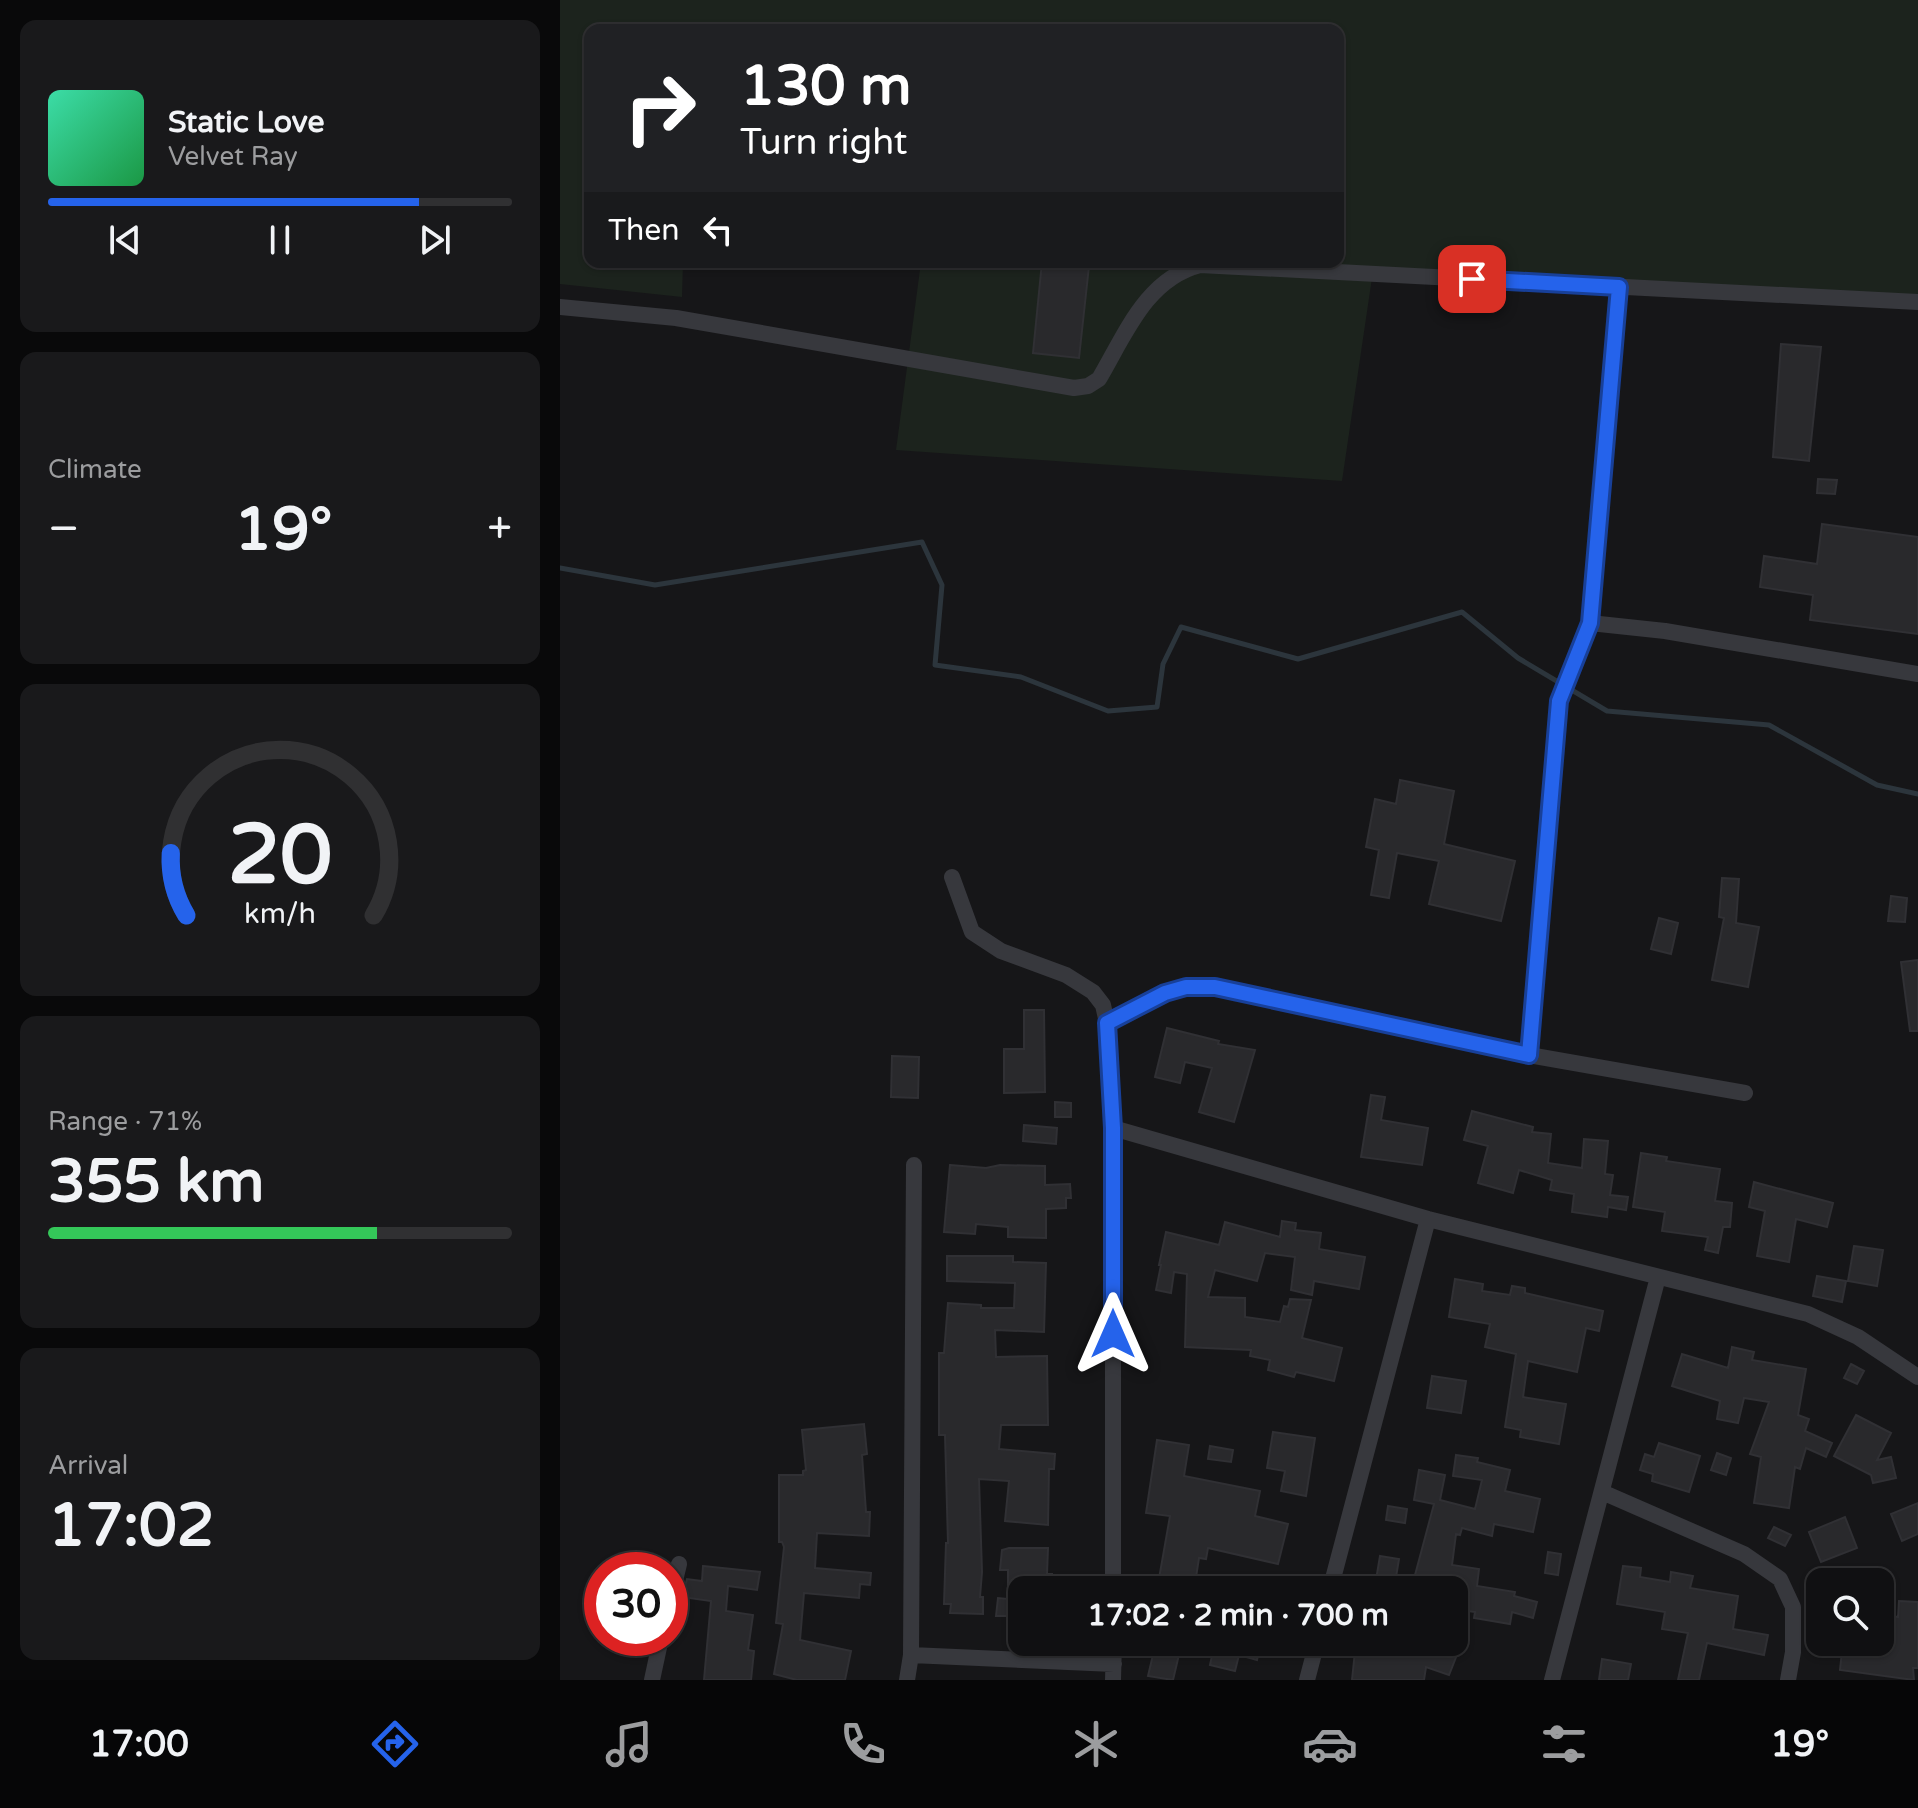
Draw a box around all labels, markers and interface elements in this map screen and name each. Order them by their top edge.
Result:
text: 130 m [740,53,911,120]
icon: right [608,56,712,160]
text: Static Love [168,104,324,141]
text: Turn right [740,121,907,164]
text: Velvet Ray [168,141,298,172]
icon: left [696,208,740,252]
text: Then [608,212,680,249]
icon: previous [103,218,147,262]
icon: pause [258,218,302,262]
icon: next [413,218,457,262]
pin [1438,245,1506,313]
icon: arrive [1450,257,1494,301]
text: Climate [48,454,142,485]
text: 19° [234,494,332,566]
text: − [48,503,79,556]
text: + [487,503,512,556]
text: 20 [228,806,332,906]
text: km/h [244,897,316,931]
text: Range · 71% [48,1106,202,1137]
text: 355 km [48,1146,264,1218]
position arrow [1071,1292,1155,1376]
text: Arrival [48,1450,128,1481]
text: 17:02 [48,1490,214,1562]
speed limit sign: 30 [584,1552,688,1656]
map controls [1806,1568,1894,1656]
button: search [1806,1568,1894,1656]
text: 17:02 · 2 min · 700 m [1087,1597,1389,1634]
icon: directions [367,1716,423,1772]
icon: music [601,1716,657,1772]
icon: phone [835,1716,891,1772]
icon: climate [1068,1716,1124,1772]
icon: car [1302,1716,1358,1772]
icon: filters [1536,1716,1592,1772]
text: 17:00 [89,1723,189,1766]
text: 19° [1770,1723,1829,1766]

